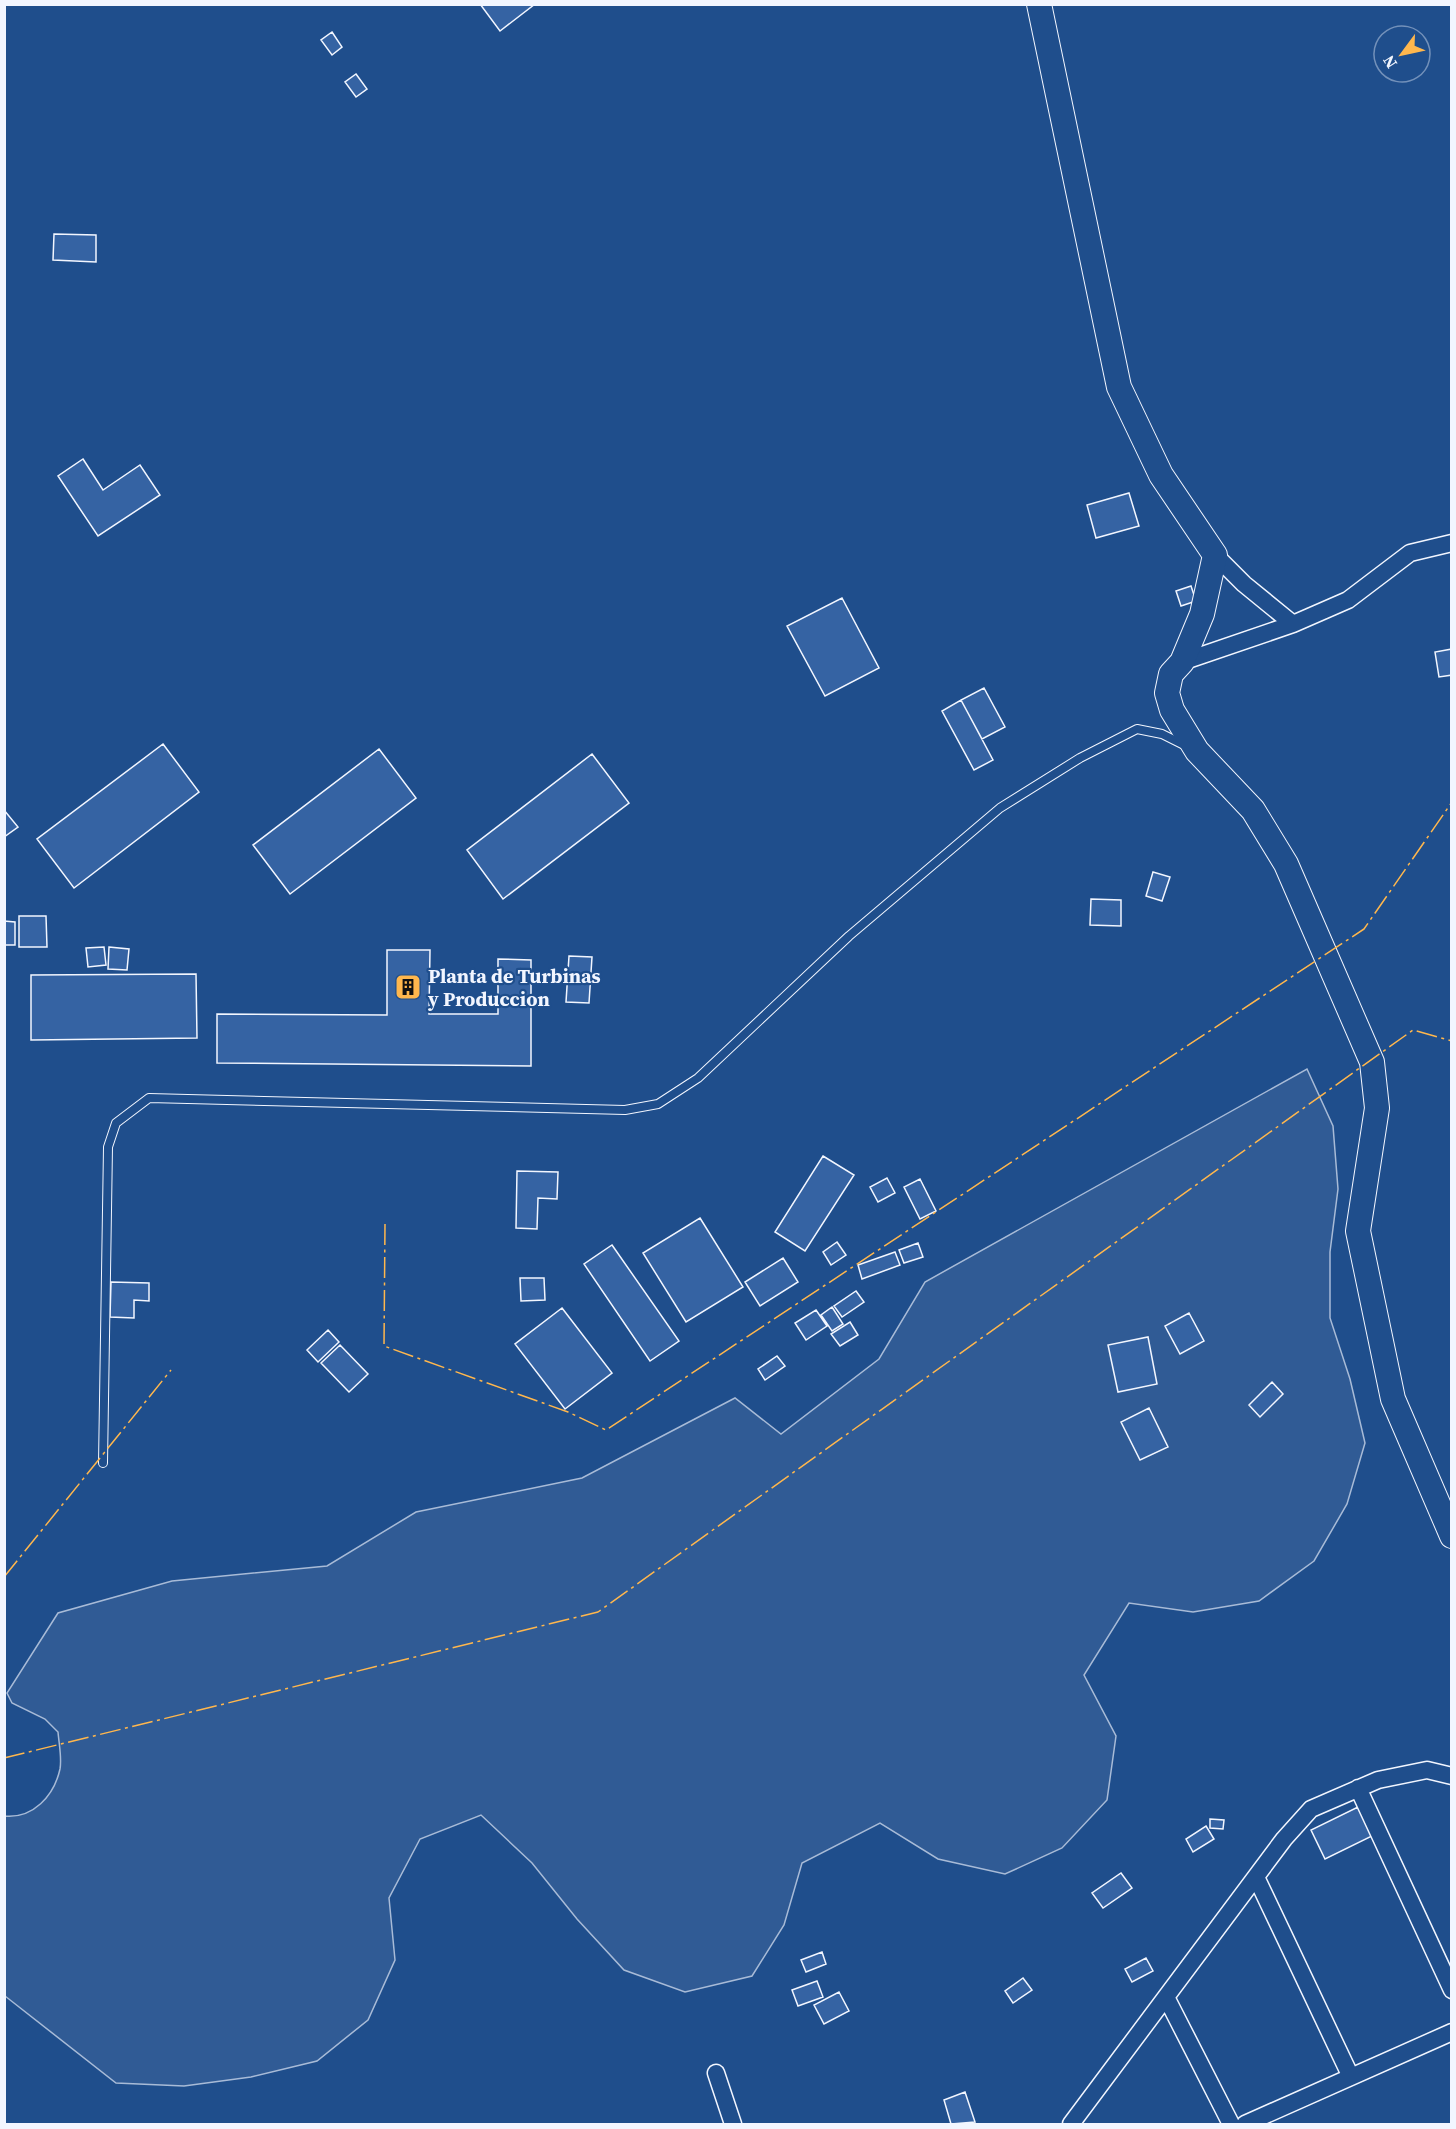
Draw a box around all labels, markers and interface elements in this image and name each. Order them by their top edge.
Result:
north arrow [1372,24,1432,84]
text: N [1377,51,1402,73]
place label: Planta de Turbinas y Produccion [427,962,601,1013]
building icon: Planta de Turbinas y Produccion [393,972,423,1002]

